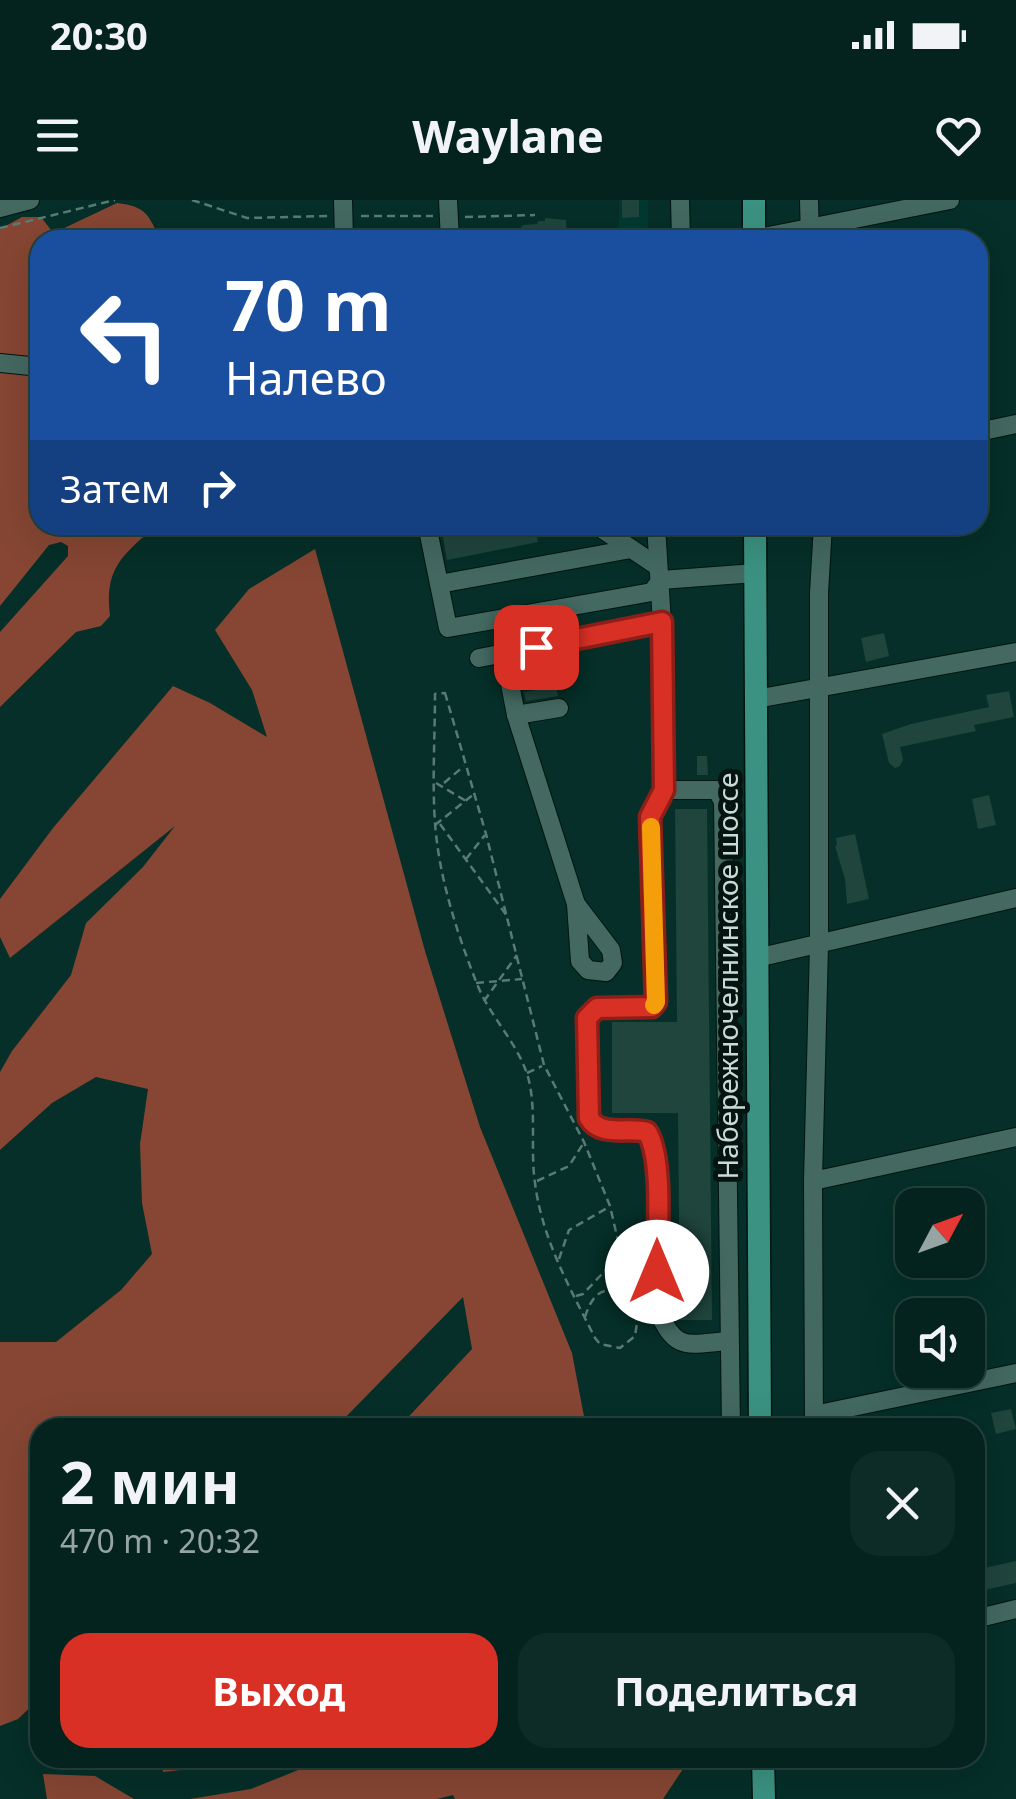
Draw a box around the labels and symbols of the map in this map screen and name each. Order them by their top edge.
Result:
pin [494,605,579,690]
street label: Набережночелнинское шоссе [708,773,746,1179]
north arrow [895,1188,985,1278]
position arrow [605,1220,709,1324]

